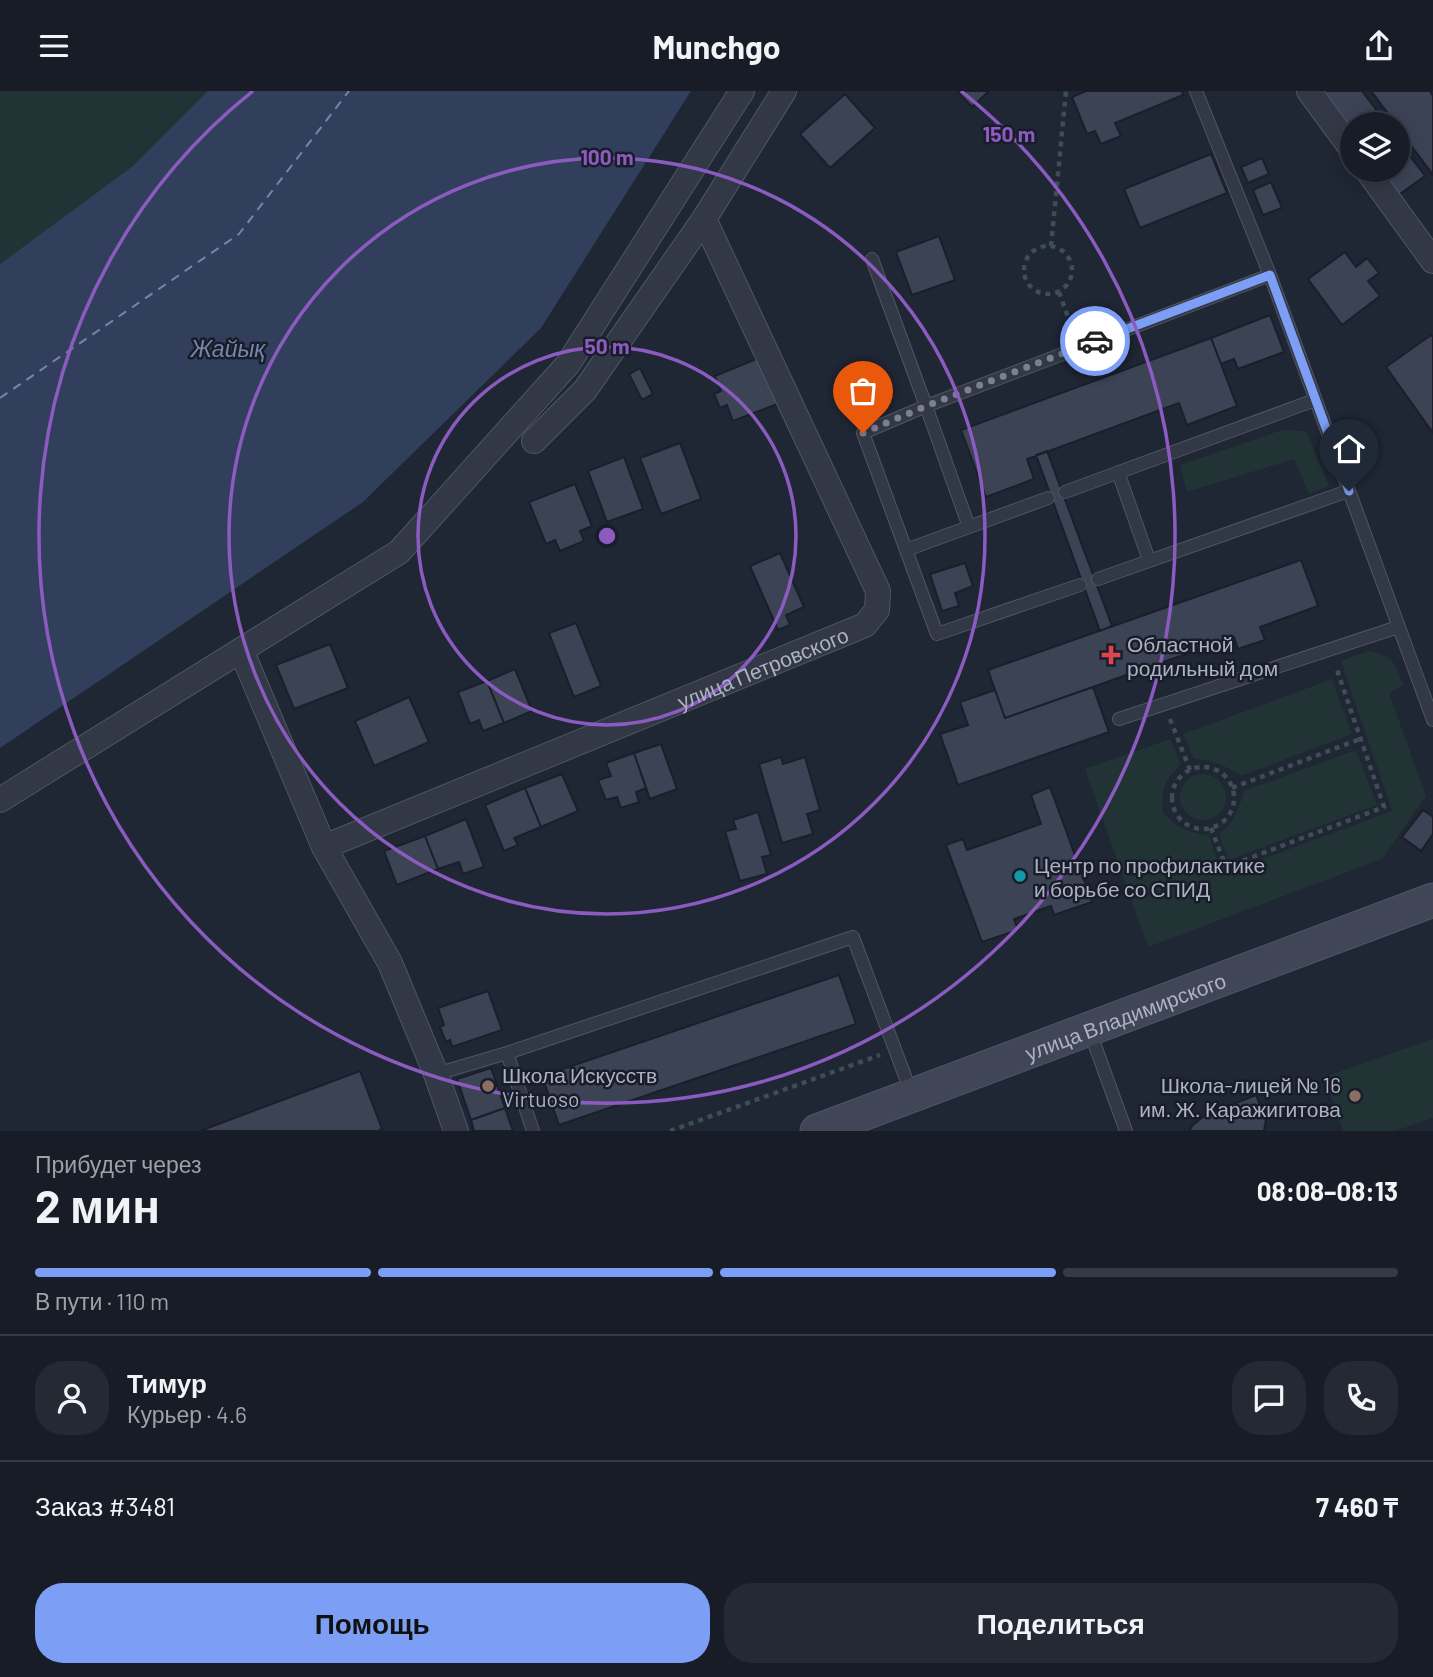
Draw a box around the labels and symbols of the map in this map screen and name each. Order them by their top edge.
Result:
text: 150 m [983,121,1035,146]
text: 100 m [580,144,634,169]
courier [1060,306,1130,376]
text: 50 m [584,333,630,358]
water label: Жайық [190,334,266,362]
pin [833,361,893,433]
pin [1319,419,1379,491]
centre of rings [595,524,619,548]
street label: улица Петровского [673,621,852,713]
place label: Областной родильный дом [1127,631,1278,680]
marker: Областной родильный дом [1101,645,1121,665]
place label: Центр по профилактике и борьбе со СПИД [1034,852,1265,901]
marker: Центр по профилактике и борьбе со СПИД [1012,868,1028,884]
street label: улица Владимирского [1021,967,1229,1064]
place label: Школа Искусств Virtuoso [502,1062,657,1111]
place label: Школа-лицей № 16 им. Ж. Каражигитова [1139,1072,1341,1121]
marker: Школа Искусств Virtuoso [480,1078,496,1094]
marker: Школа-лицей № 16 им. Ж. Каражигитова [1347,1088,1363,1104]

